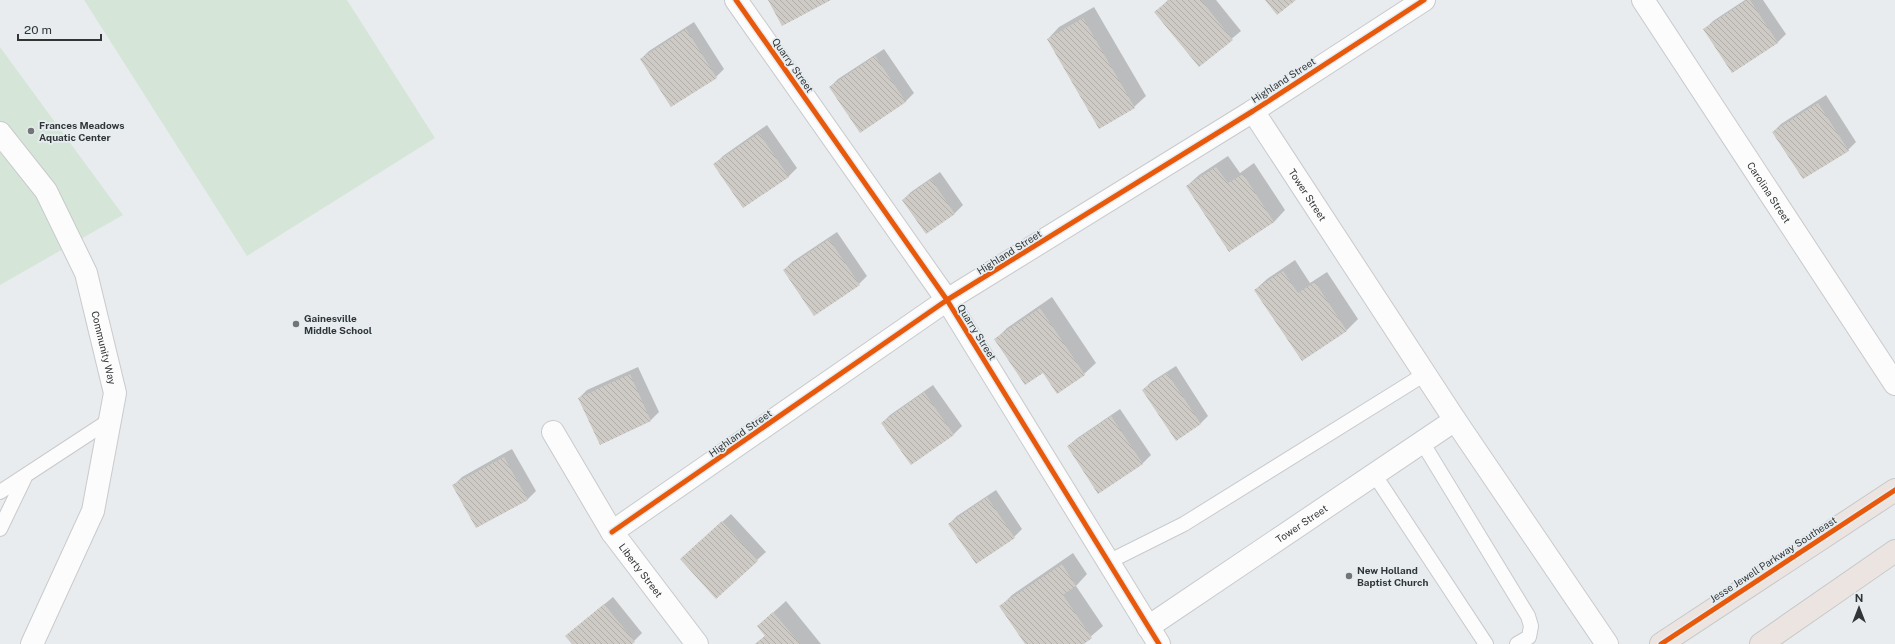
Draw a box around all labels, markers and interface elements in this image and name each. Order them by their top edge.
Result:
scale bar [18,16,101,42]
text: 20 m [24,23,52,37]
street label: Quarry Street [770,35,816,95]
street label: Highland Street [1249,55,1317,105]
place label: Frances Meadows Aquatic Center [39,119,125,143]
marker: Frances Meadows Aquatic Center [26,126,36,136]
street label: Carolina Street [1745,160,1794,225]
street label: Tower Street [1286,166,1329,223]
street label: Highland Street [974,227,1044,277]
street label: Quarry Street [955,302,999,362]
street label: Community Way [89,310,119,386]
place label: Gainesville Middle School [304,312,372,336]
marker: Gainesville Middle School [291,319,301,329]
street label: Highland Street [706,407,774,459]
street label: Tower Street [1273,502,1330,545]
street label: Jesse Jewell Parkway Southeast [1707,513,1839,605]
street label: Liberty Street [617,541,665,600]
place label: New Holland Baptist Church [1357,564,1429,588]
marker: New Holland Baptist Church [1344,571,1354,581]
north arrow [1839,588,1879,628]
text: N [1855,592,1863,604]

